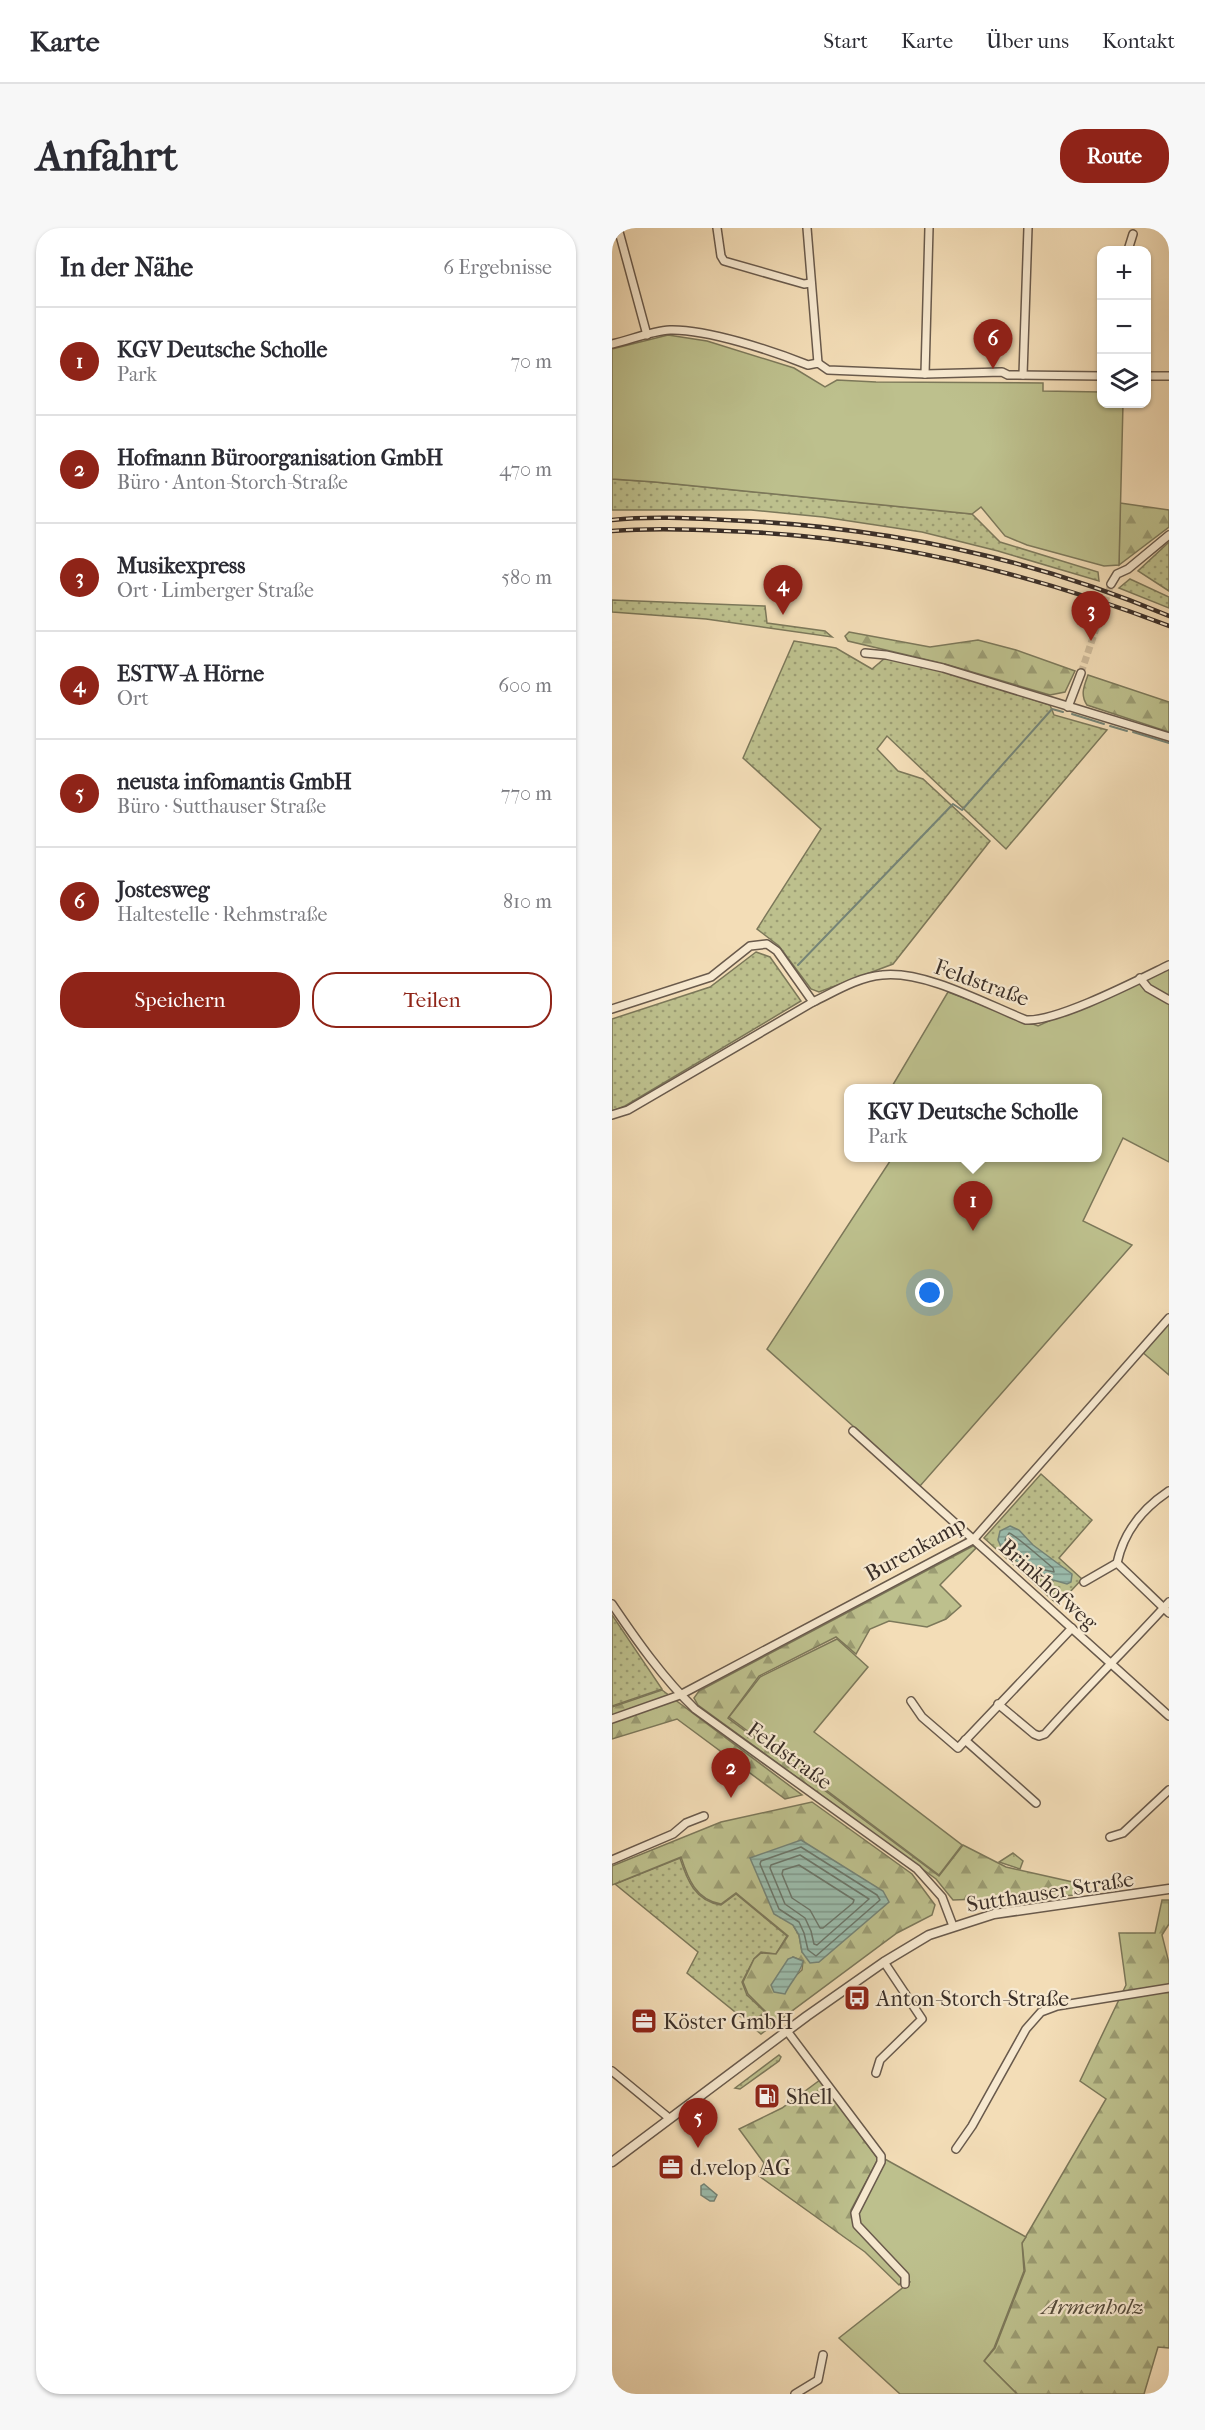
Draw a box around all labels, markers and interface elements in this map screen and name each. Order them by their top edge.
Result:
text: Karte [30,25,100,58]
text: Start [823,29,868,53]
text: Karte [901,29,953,53]
text: Über uns [986,29,1069,53]
text: Kontakt [1102,29,1175,53]
button: Route [1060,129,1169,183]
text: Anfahrt [36,132,178,181]
map controls [1097,246,1151,408]
button: + [1097,246,1151,300]
text: In der Nähe [60,252,193,283]
text: 6 Ergebnisse [443,256,552,279]
button: − [1097,300,1151,354]
pin: 6 [974,320,1012,369]
text: KGV Deutsche Scholle [117,337,327,363]
text: 1 [76,350,83,373]
text: 70 m [510,350,552,373]
button: layers [1097,354,1151,408]
text: Park [117,363,157,386]
text: Hofmann Büroorganisation GmbH [117,445,443,471]
text: 2 [74,458,85,481]
text: 470 m [499,458,552,481]
text: Büro · Anton-Storch-Straße [117,471,348,494]
text: Musikexpress [117,553,245,579]
text: 3 [75,566,84,589]
text: 580 m [501,566,552,589]
pin: 4 [764,566,802,615]
text: Ort · Limberger Straße [117,579,314,602]
pin: 3 [1072,592,1110,641]
text: ESTW-A Hörne [117,661,264,687]
text: 4 [74,674,85,697]
text: 600 m [498,674,552,697]
text: Ort [117,687,149,710]
text: neusta infomantis GmbH [117,769,352,795]
text: 5 [75,782,84,805]
text: 770 m [501,782,552,805]
text: Büro · Sutthauser Straße [117,795,326,818]
text: Jostesweg [117,877,210,903]
text: 6 [74,890,85,913]
text: 810 m [503,890,552,913]
text: Haltestelle · Rehmstraße [117,903,327,926]
street label: Feldstraße [931,954,1033,1012]
button: Speichern [60,972,300,1028]
button: Teilen [312,972,552,1028]
popup [844,1084,1102,1162]
text: KGV Deutsche Scholle [868,1099,1078,1125]
text: Park [868,1125,908,1148]
pin: 1 [954,1182,992,1231]
your location [915,1278,944,1307]
street label: Burenkamp [861,1510,971,1587]
street label: Brinkhofweg [994,1534,1103,1636]
street label: Feldstraße [742,1716,837,1795]
pin: 2 [712,1748,750,1798]
street label: Sutthauser Straße [965,1866,1136,1918]
bus stop icon: Anton-Storch-Straße [842,1983,872,2013]
place label: Anton-Storch-Straße [875,1986,1069,2012]
office icon: Köster GmbH [629,2006,659,2036]
place label: Köster GmbH [663,2009,793,2035]
fuel station icon: Shell [752,2081,782,2111]
place label: Shell [786,2084,833,2110]
pin: 5 [678,2098,718,2148]
office icon: d.velop AG [656,2152,686,2182]
place label: d.velop AG [690,2155,790,2181]
park label: Armenholz [1039,2294,1144,2320]

